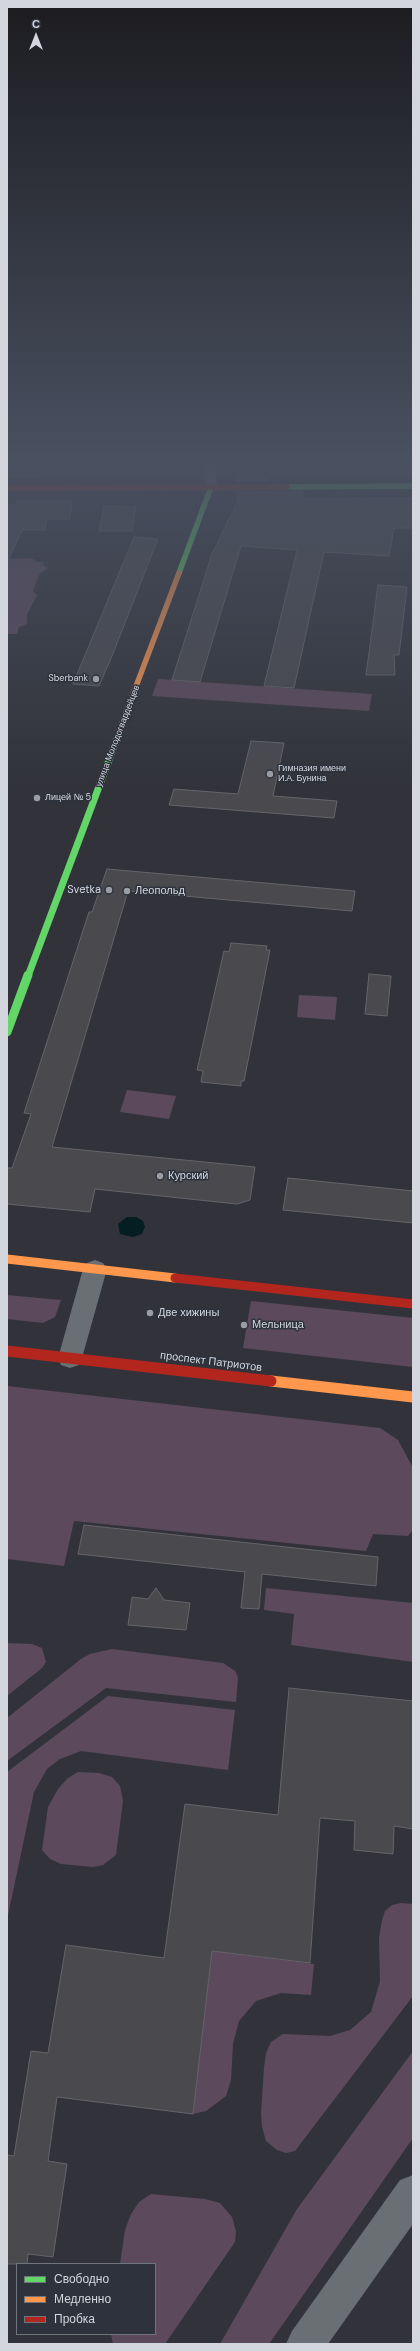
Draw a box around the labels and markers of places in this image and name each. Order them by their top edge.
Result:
place label: Sberbank [48,674,88,684]
marker: Sberbank [91,674,101,684]
place label: Гимназия имени И.А. Бунина [278,764,346,785]
marker: Гимназия имени И.А. Бунина [265,769,275,779]
marker: Лицей № 5 [32,793,42,803]
place label: Лицей № 5 [45,793,91,803]
place label: Svetka [67,883,101,897]
place label: Леопольд [135,884,185,898]
marker: Svetka [104,885,114,895]
marker: Леопольд [122,886,132,896]
place label: Курский [168,1169,209,1183]
marker: Курский [155,1171,165,1181]
place label: Две хижины [158,1306,219,1320]
marker: Две хижины [145,1308,155,1318]
place label: Мельница [252,1318,304,1332]
marker: Мельница [239,1320,249,1330]

